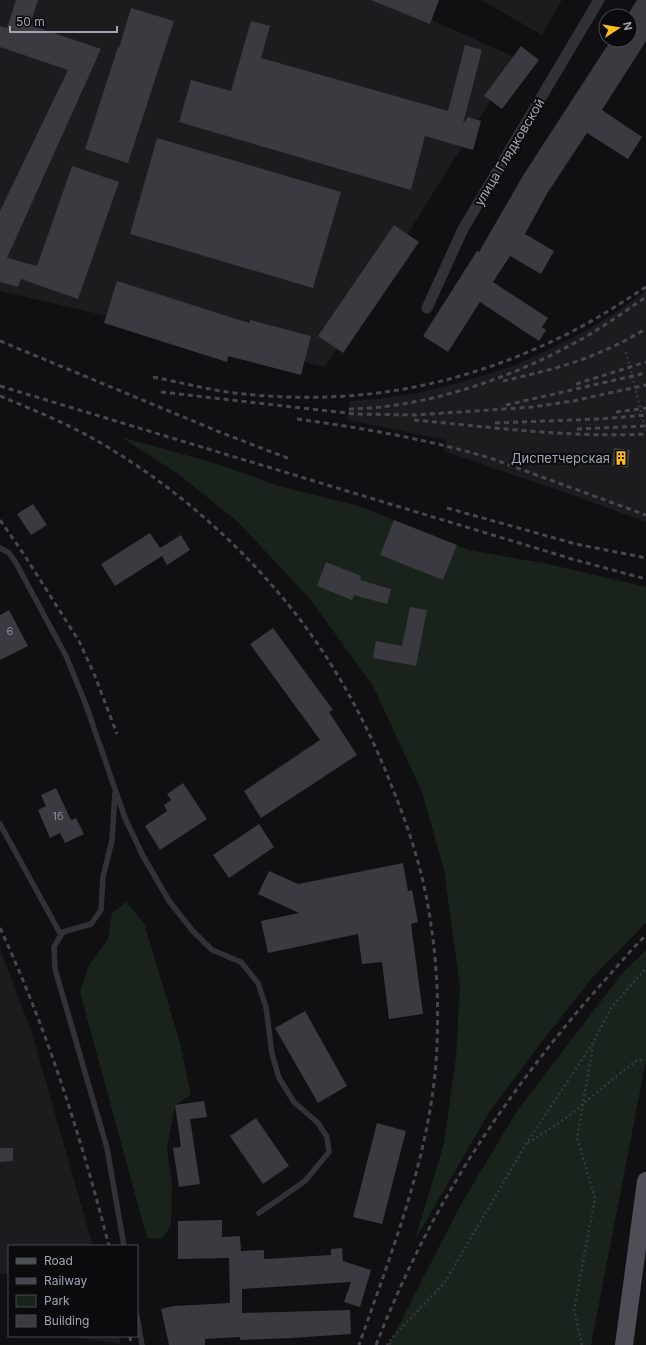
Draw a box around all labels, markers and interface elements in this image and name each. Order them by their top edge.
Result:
scale bar [10,8,117,34]
north arrow [598,8,638,48]
text: 50 m [16,14,45,29]
text: N [620,20,636,31]
street label: улица Глядковской [471,95,547,209]
place label: Диспетчерская [511,450,610,466]
building icon: Диспетчерская [613,450,629,466]
house number: 6 [7,624,14,638]
house number: 1б [53,809,64,823]
legend [8,1245,138,1337]
text: Road [44,1253,73,1268]
text: Railway [44,1273,88,1288]
text: Park [44,1293,70,1308]
text: Building [44,1313,89,1328]

